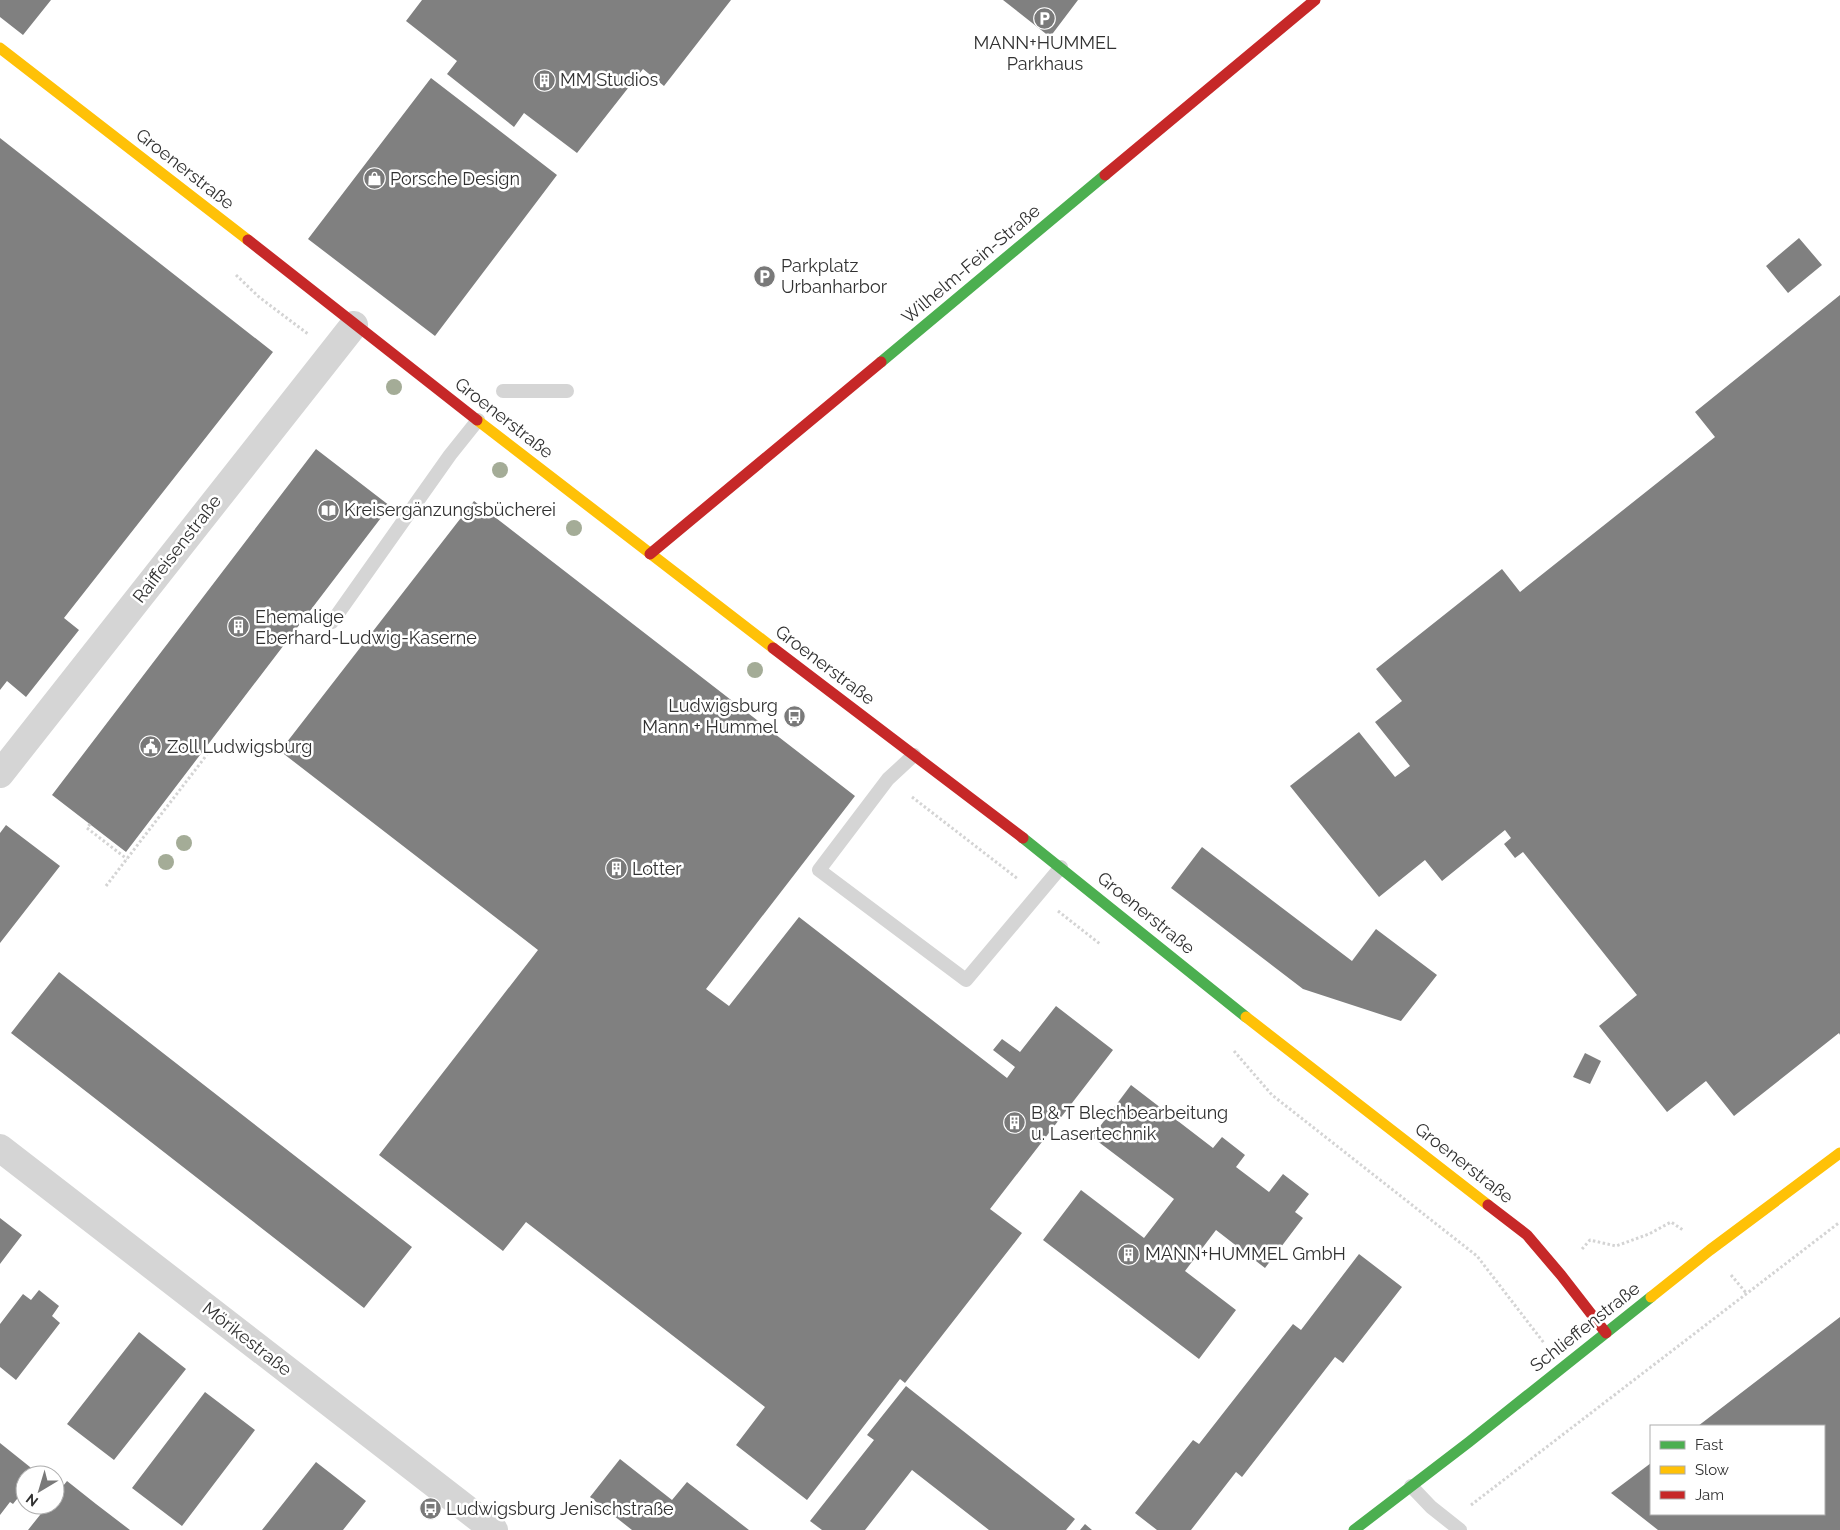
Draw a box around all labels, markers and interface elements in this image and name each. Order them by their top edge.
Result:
parking icon: MANN+HUMMEL Parkhaus [1033,6,1057,30]
place label: MANN+HUMMEL Parkhaus [973,32,1117,74]
building icon: MM Studios [532,68,556,92]
place label: MM Studios [560,69,658,90]
street label: Groenerstraße [132,124,239,214]
shop icon: Porsche Design [362,167,386,191]
place label: Porsche Design [390,168,520,189]
street label: Wilhelm-Fein-Straße [897,199,1044,327]
place label: Parkplatz Urbanharbor [781,255,888,297]
parking icon: Parkplatz Urbanharbor [753,264,777,288]
street label: Groenerstraße [451,373,558,463]
street label: Raiffeisenstraße [128,490,225,607]
library icon: Kreisergänzungsbücherei [316,498,340,522]
place label: Kreisergänzungsbücherei [344,499,556,520]
place label: Ehemalige Eberhard-Ludwig-Kaserne [255,606,477,648]
building icon: Ehemalige Eberhard-Ludwig-Kaserne [227,615,251,639]
street label: Groenerstraße [772,620,879,709]
place label: Ludwigsburg Mann + Hummel [642,695,778,737]
bus stop icon: Ludwigsburg Mann + Hummel [782,704,806,728]
public building icon: Zoll Ludwigsburg [139,735,163,759]
place label: Zoll Ludwigsburg [167,736,312,757]
building icon: Lotter [604,857,628,881]
place label: Lotter [632,858,682,879]
street label: Groenerstraße [1094,867,1199,958]
place label: B & T Blechbearbeitung u. Lasertechnik [1031,1102,1228,1144]
building icon: B & T Blechbearbeitung u. Lasertechnik [1003,1111,1027,1135]
street label: Groenerstraße [1411,1118,1518,1208]
building icon: MANN+HUMMEL GmbH [1117,1242,1141,1266]
place label: MANN+HUMMEL GmbH [1145,1243,1346,1264]
street label: Schlieffenstraße [1526,1277,1644,1376]
street label: Mörikestraße [198,1297,296,1380]
legend [1650,1425,1825,1515]
text: Fast [1695,1436,1723,1454]
text: Slow [1695,1461,1729,1479]
north arrow [15,1465,65,1515]
text: Jam [1695,1486,1724,1504]
text: N [23,1491,41,1510]
bus stop icon: Ludwigsburg Jenischstraße [418,1497,442,1521]
place label: Ludwigsburg Jenischstraße [446,1498,674,1519]

